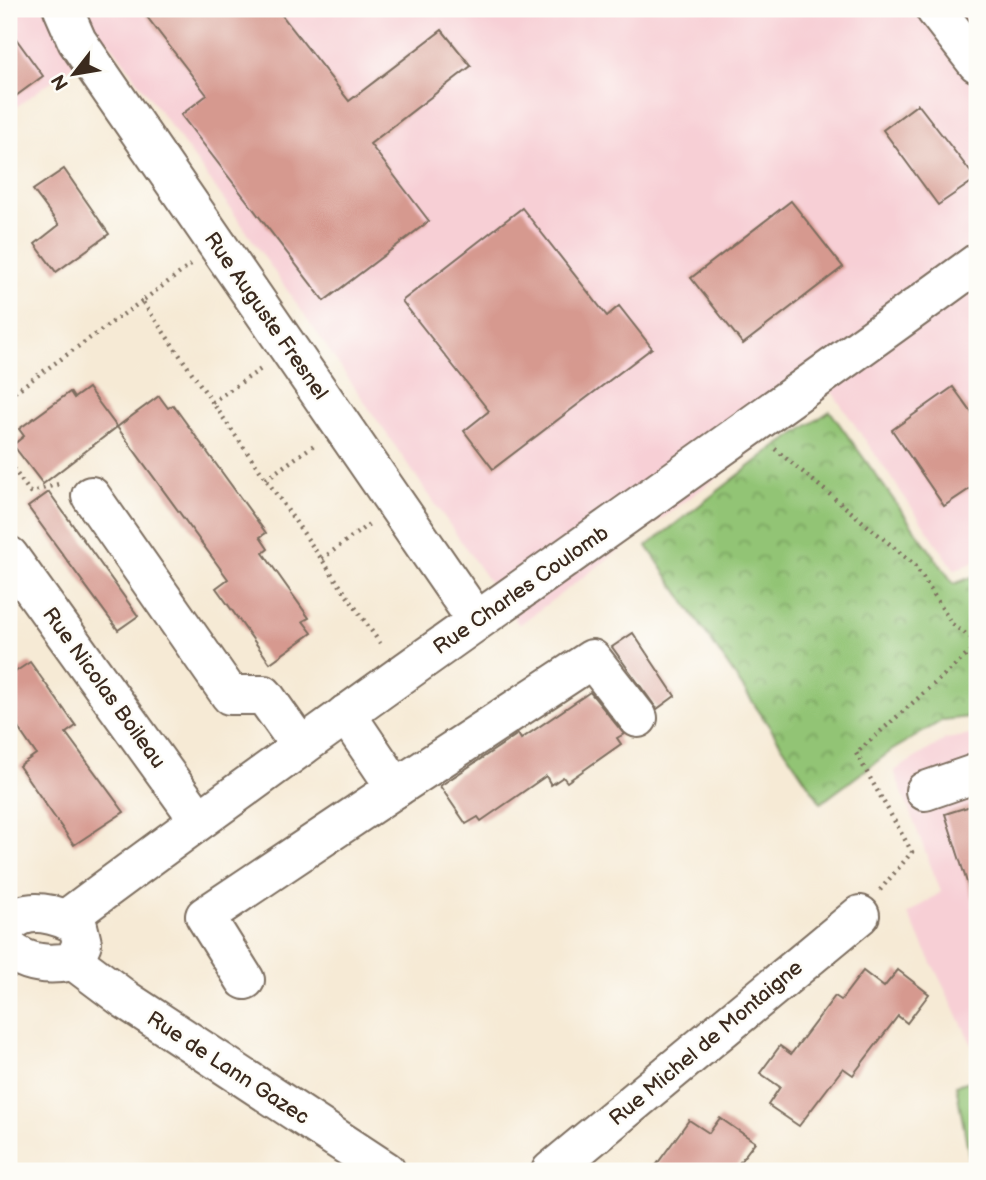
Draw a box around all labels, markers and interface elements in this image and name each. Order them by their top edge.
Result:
north arrow [38,38,108,108]
text: N [47,70,74,94]
street label: Rue Auguste Fresnel [199,227,333,405]
street label: Rue Charles Coulomb [429,520,614,660]
street label: Rue Nicolas Boileau [37,603,171,773]
street label: Rue Michel de Montaigne [604,955,808,1131]
street label: Rue de Lann Gazec [142,1006,314,1130]

